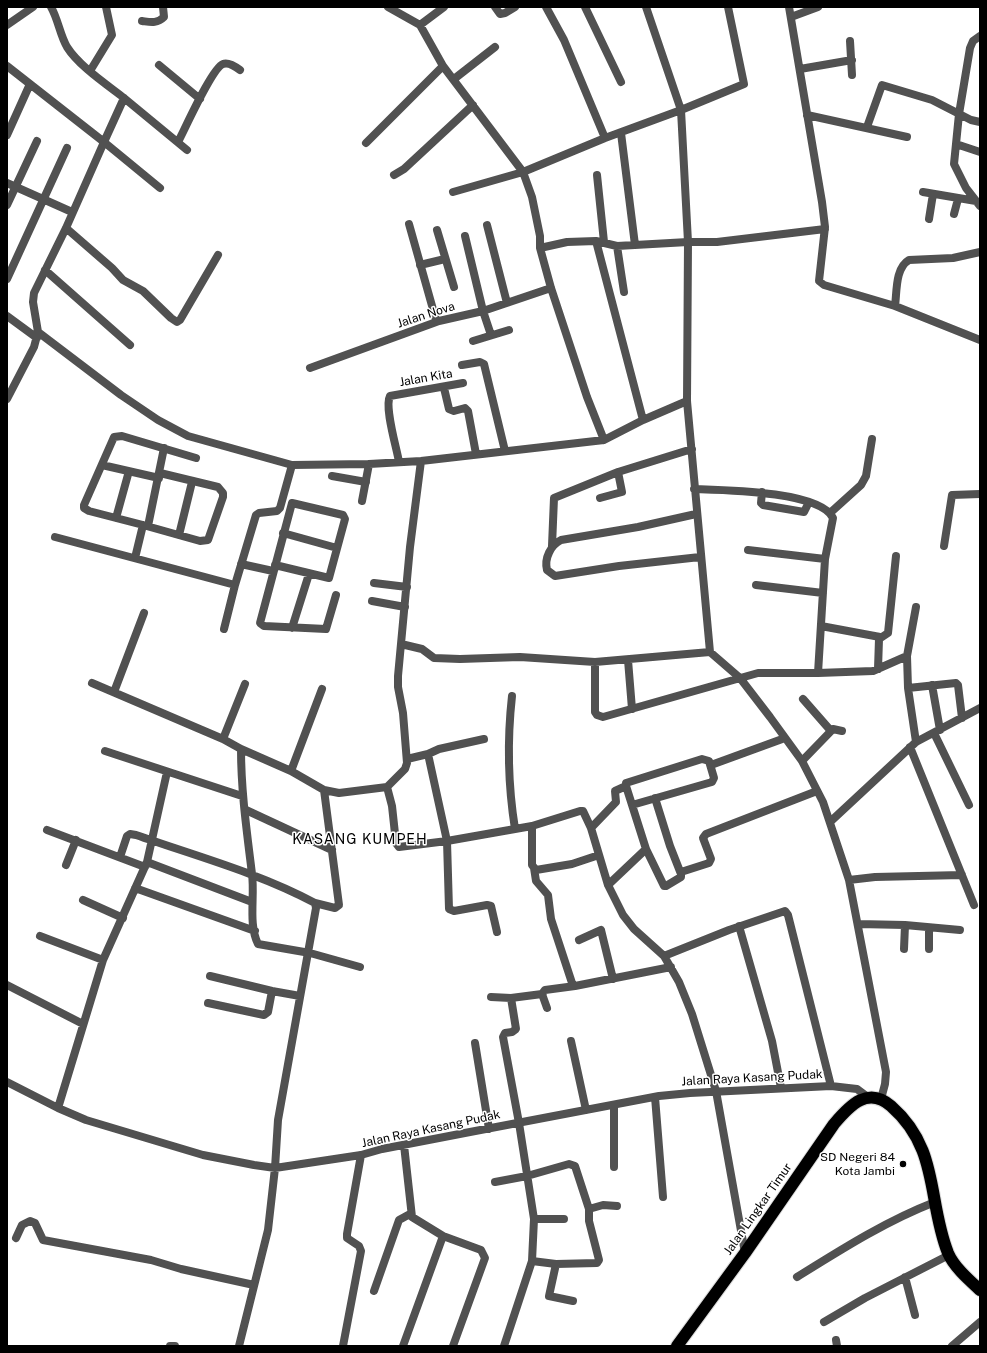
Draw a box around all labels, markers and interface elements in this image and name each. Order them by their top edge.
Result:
street label: Jalan Nova [395,299,457,331]
street label: Jalan Kita [398,366,454,390]
district label: KASANG KUMPEH [292,832,428,848]
street label: Jalan Raya Kasang Pudak [681,1067,823,1089]
street label: Jalan Raya Kasang Pudak [360,1107,502,1151]
place label: SD Negeri 84 Kota Jambi [820,1150,895,1178]
marker: SD Negeri 84 Kota Jambi [898,1159,908,1169]
street label: Jalan Lingkar Timur [721,1160,795,1258]

